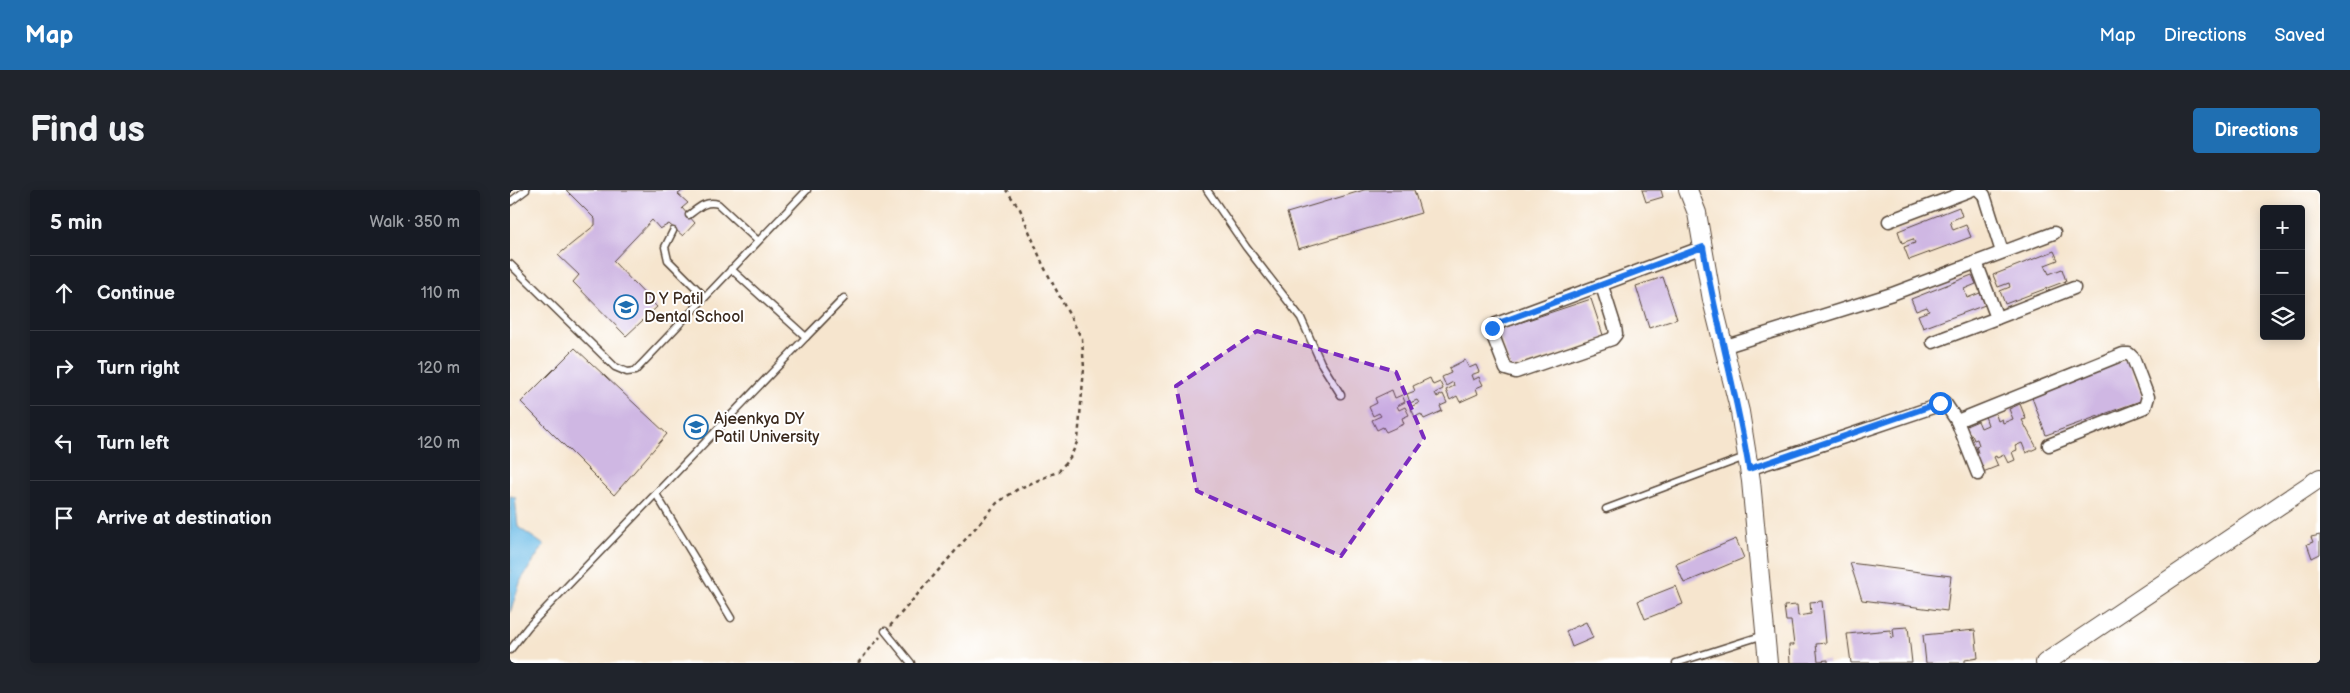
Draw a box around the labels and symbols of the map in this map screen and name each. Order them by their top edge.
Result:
place label: D Y Patil Dental School [644,290,744,327]
school or university icon: D Y Patil Dental School [613,294,639,320]
route end [1481,317,1504,340]
route start [1929,392,1952,415]
place label: Ajeenkya DY Patil University [714,410,820,447]
school or university icon: Ajeenkya DY Patil University [683,414,709,440]

